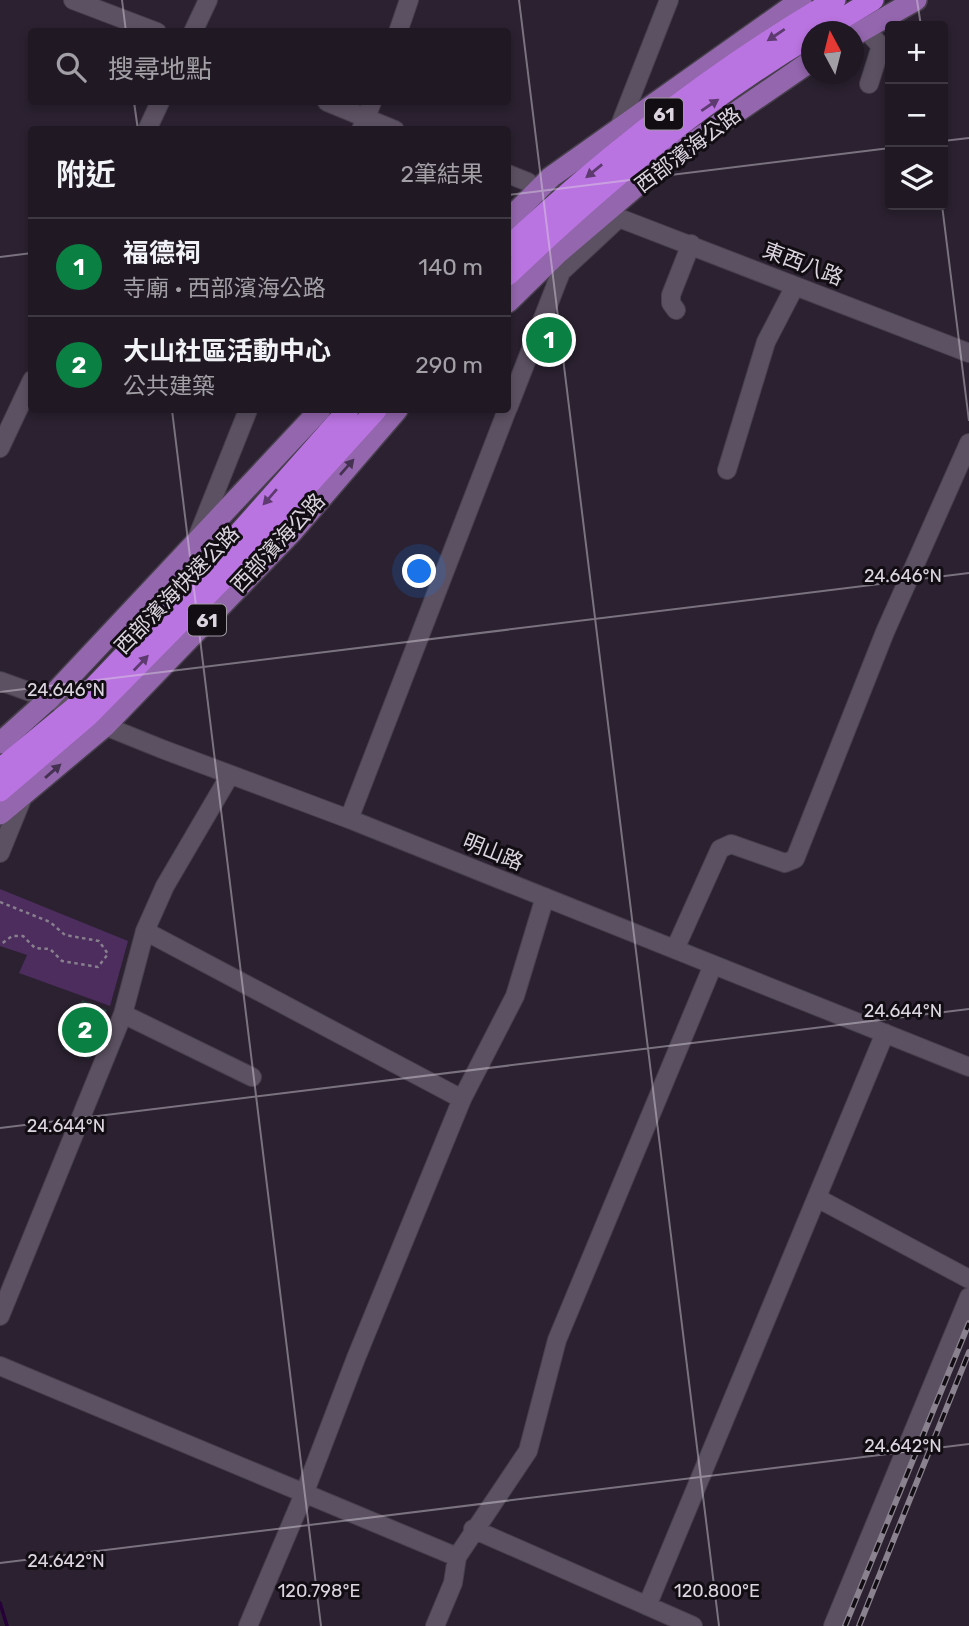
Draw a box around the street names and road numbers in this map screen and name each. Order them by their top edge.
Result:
road number: 61 [645,98,683,130]
street label: 西部濱海公路 [630,102,746,197]
street label: 東西八路 [759,237,847,290]
street label: 西部濱海公路 [226,488,330,597]
street label: 西部濱海快速公路 [109,521,244,659]
road number: 61 [188,604,226,636]
street label: 明山路 [459,828,527,875]

